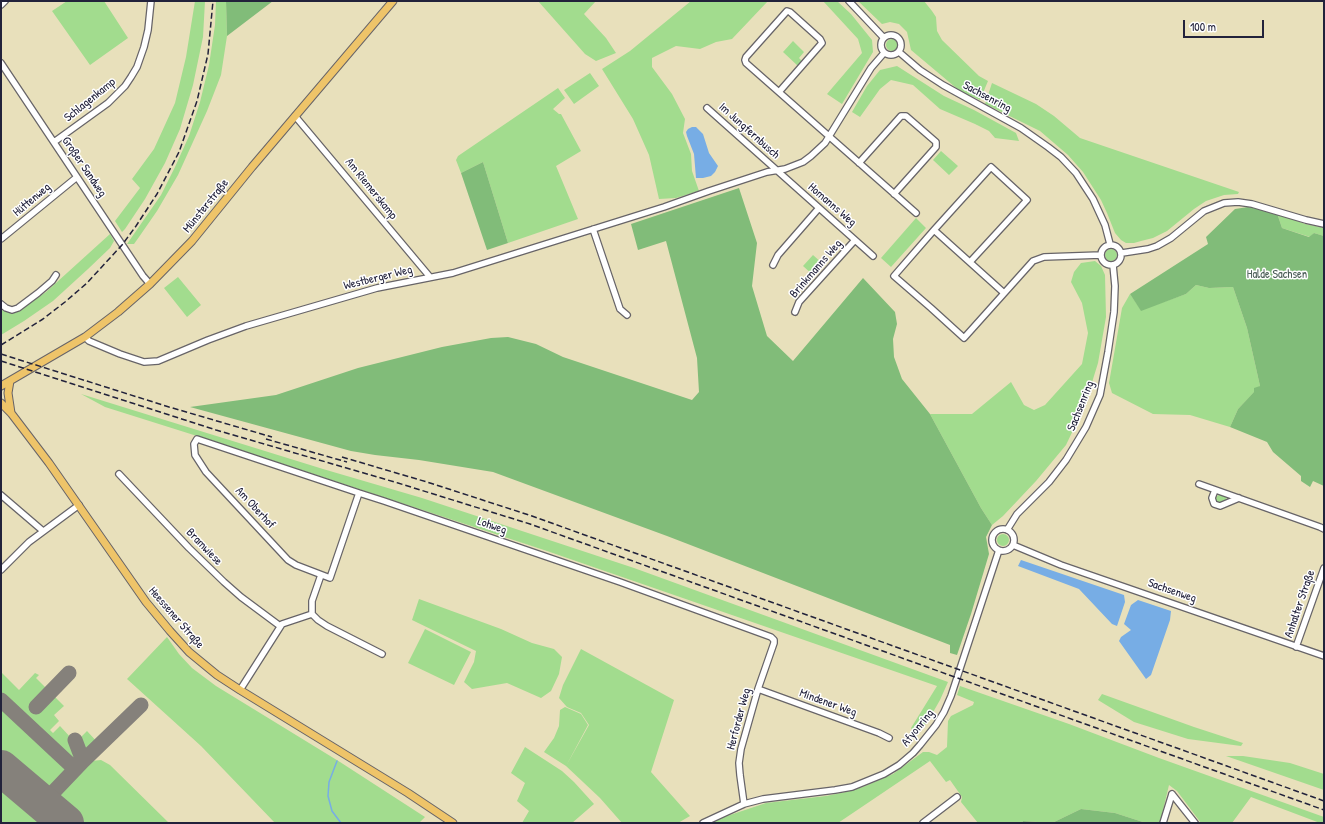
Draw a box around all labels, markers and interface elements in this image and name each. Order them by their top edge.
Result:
scale bar [1185,12,1266,38]
text: 100 m [1190,18,1216,35]
street label: Schlagenkamp [62,75,118,125]
street label: Sachsenring [960,78,1014,116]
street label: Im Jungfernbusch [716,100,782,162]
street label: Großer Sandweg [59,134,109,200]
street label: Am Riemerskamp [342,155,400,223]
street label: Münsterstraße [180,176,232,236]
street label: Hüttenweg [10,180,54,220]
street label: Homanns Weg [805,180,859,230]
street label: Brinkmanns Weg [787,237,845,301]
street label: Westberger Weg [342,263,414,293]
park label: Halde Sachsen [1247,268,1307,282]
street label: Sachsenring [1064,379,1098,433]
street label: Am Oberhof [232,484,278,532]
street label: Lohweg [475,514,509,538]
street label: Bramwiese [183,525,225,569]
street label: Anhalter Straße [1282,568,1318,640]
street label: Sachsenweg [1146,576,1198,606]
street label: Heessener Straße [145,584,207,652]
street label: Mindener Weg [797,686,859,720]
street label: Herforder Weg [724,687,754,751]
street label: Afyonring [899,707,937,749]

